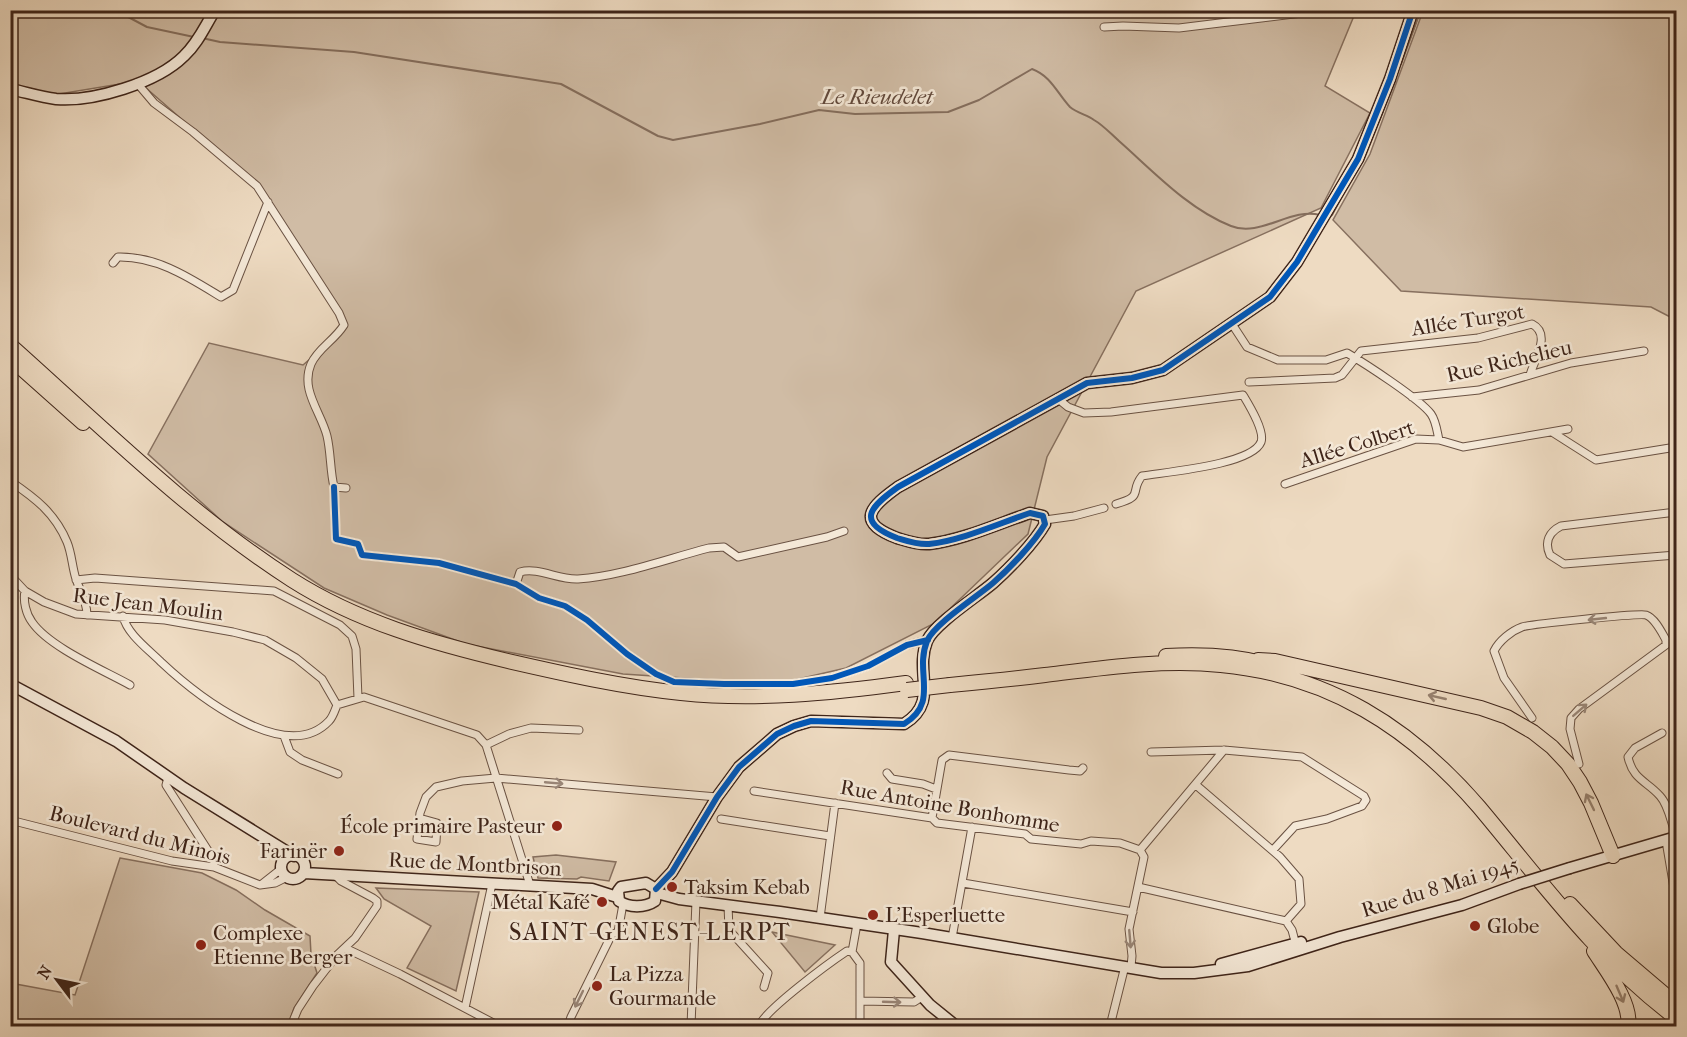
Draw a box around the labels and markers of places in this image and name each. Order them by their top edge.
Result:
place label: École primaire Pasteur [340,814,545,838]
marker: École primaire Pasteur [550,819,564,833]
place label: Farinër [260,839,327,863]
marker: Farinër [332,844,346,858]
place label: Taksim Kebab [684,875,810,899]
marker: Taksim Kebab [665,880,679,894]
place label: Métal Kafé [491,890,590,914]
marker: Métal Kafé [595,895,609,909]
place label: L’Esperluette [885,903,1005,927]
marker: L’Esperluette [866,908,880,922]
place label: Globe [1487,914,1539,938]
marker: Globe [1468,919,1482,933]
place label: Complexe Etienne Berger [213,921,352,969]
marker: Complexe Etienne Berger [194,938,208,952]
place label: La Pizza Gourmande [609,962,716,1010]
marker: La Pizza Gourmande [590,979,604,993]

